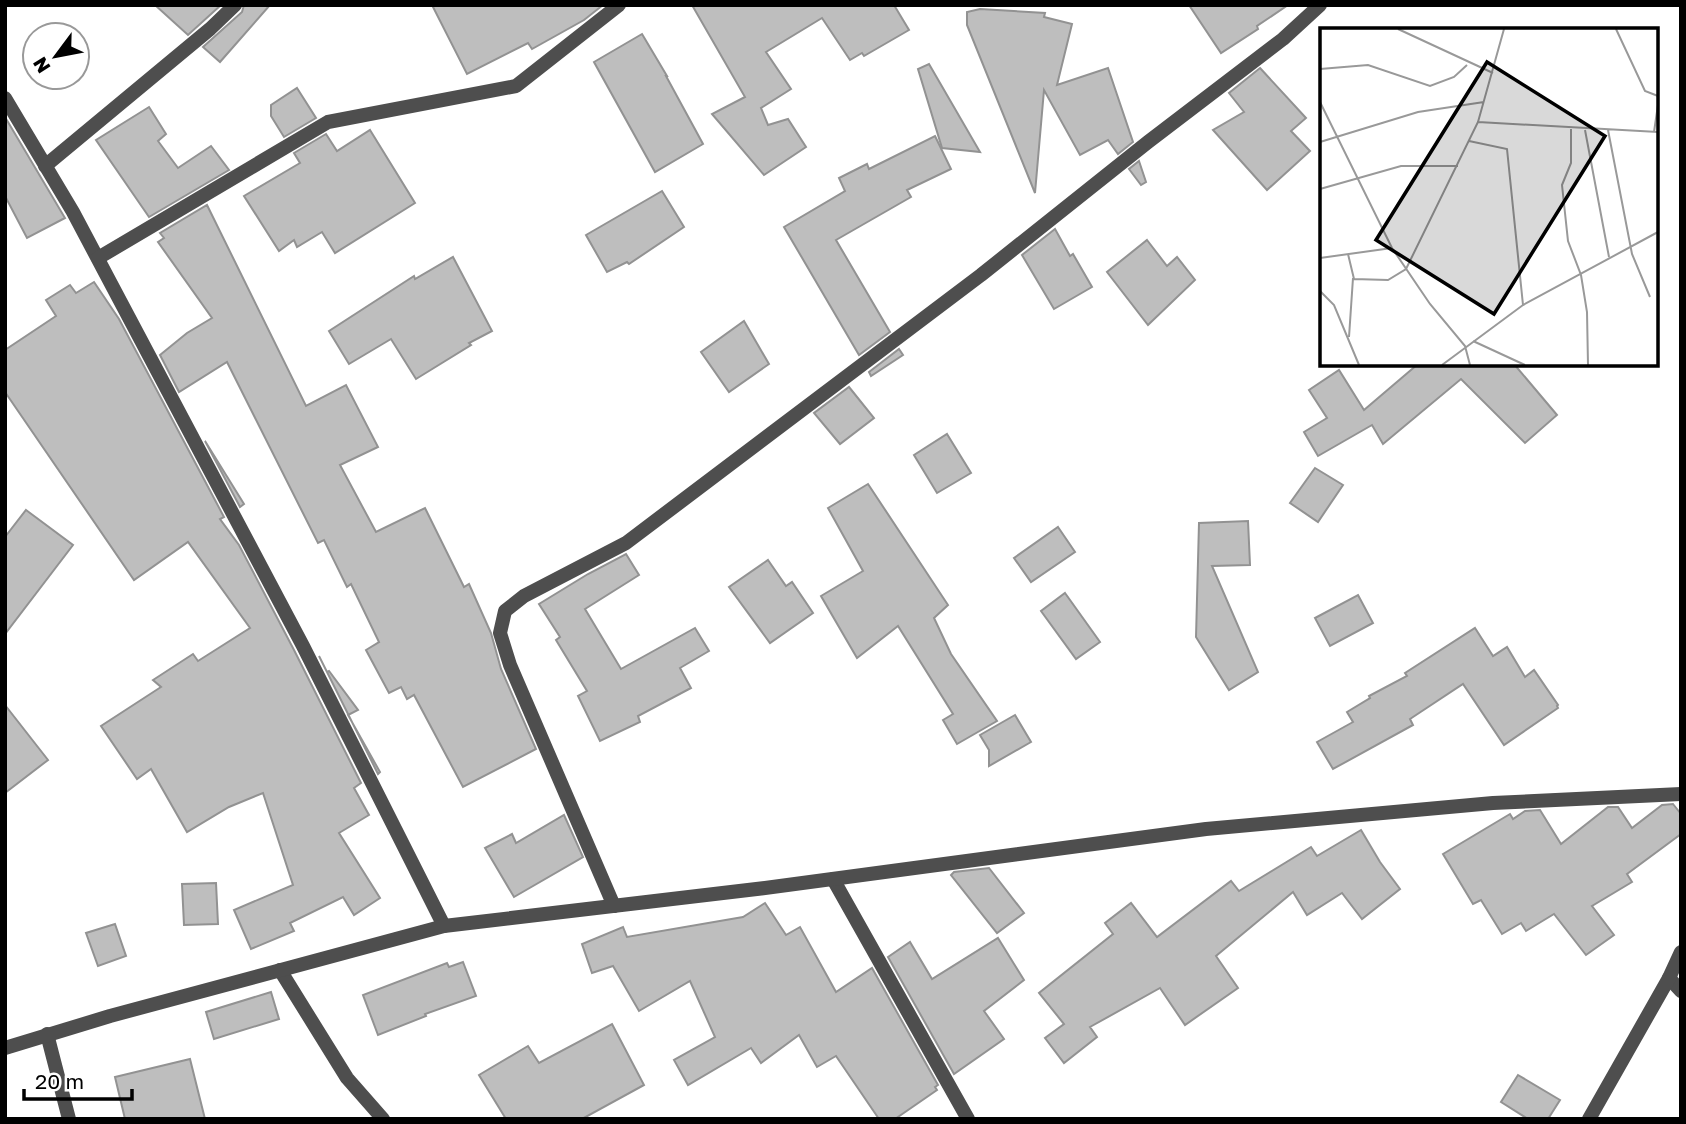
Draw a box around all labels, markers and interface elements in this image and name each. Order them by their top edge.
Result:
north arrow [21,21,91,91]
inset map [1320,28,1658,366]
text: N [28,53,55,77]
scale bar [24,1058,133,1102]
text: 20 m [35,1068,84,1094]

